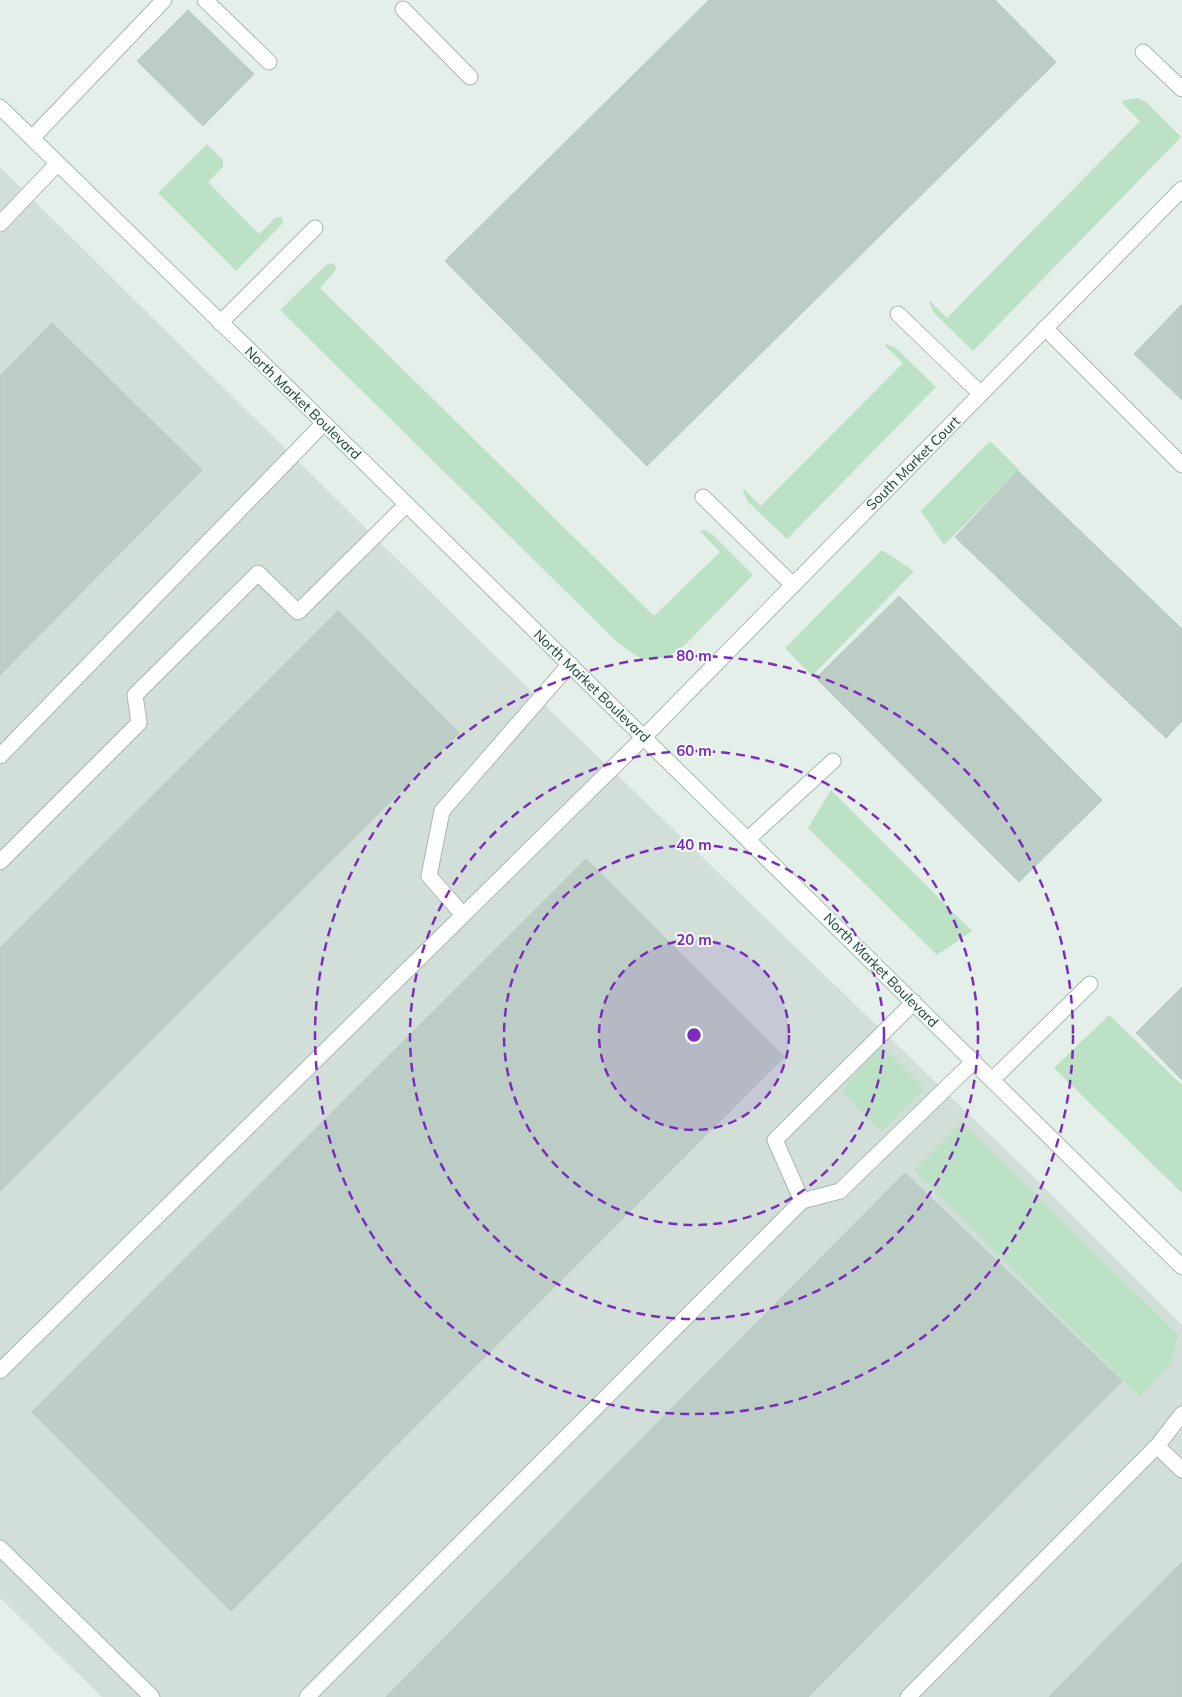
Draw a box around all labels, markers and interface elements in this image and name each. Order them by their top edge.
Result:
street label: North Market Boulevard [241,343,365,463]
street label: South Market Court [862,412,964,514]
street label: North Market Boulevard [530,626,654,746]
text: 80 m [676,646,712,665]
text: 60 m [676,741,712,760]
text: 40 m [676,835,712,854]
street label: North Market Boulevard [820,909,942,1031]
text: 20 m [676,930,712,949]
centre of rings [685,1026,703,1044]

